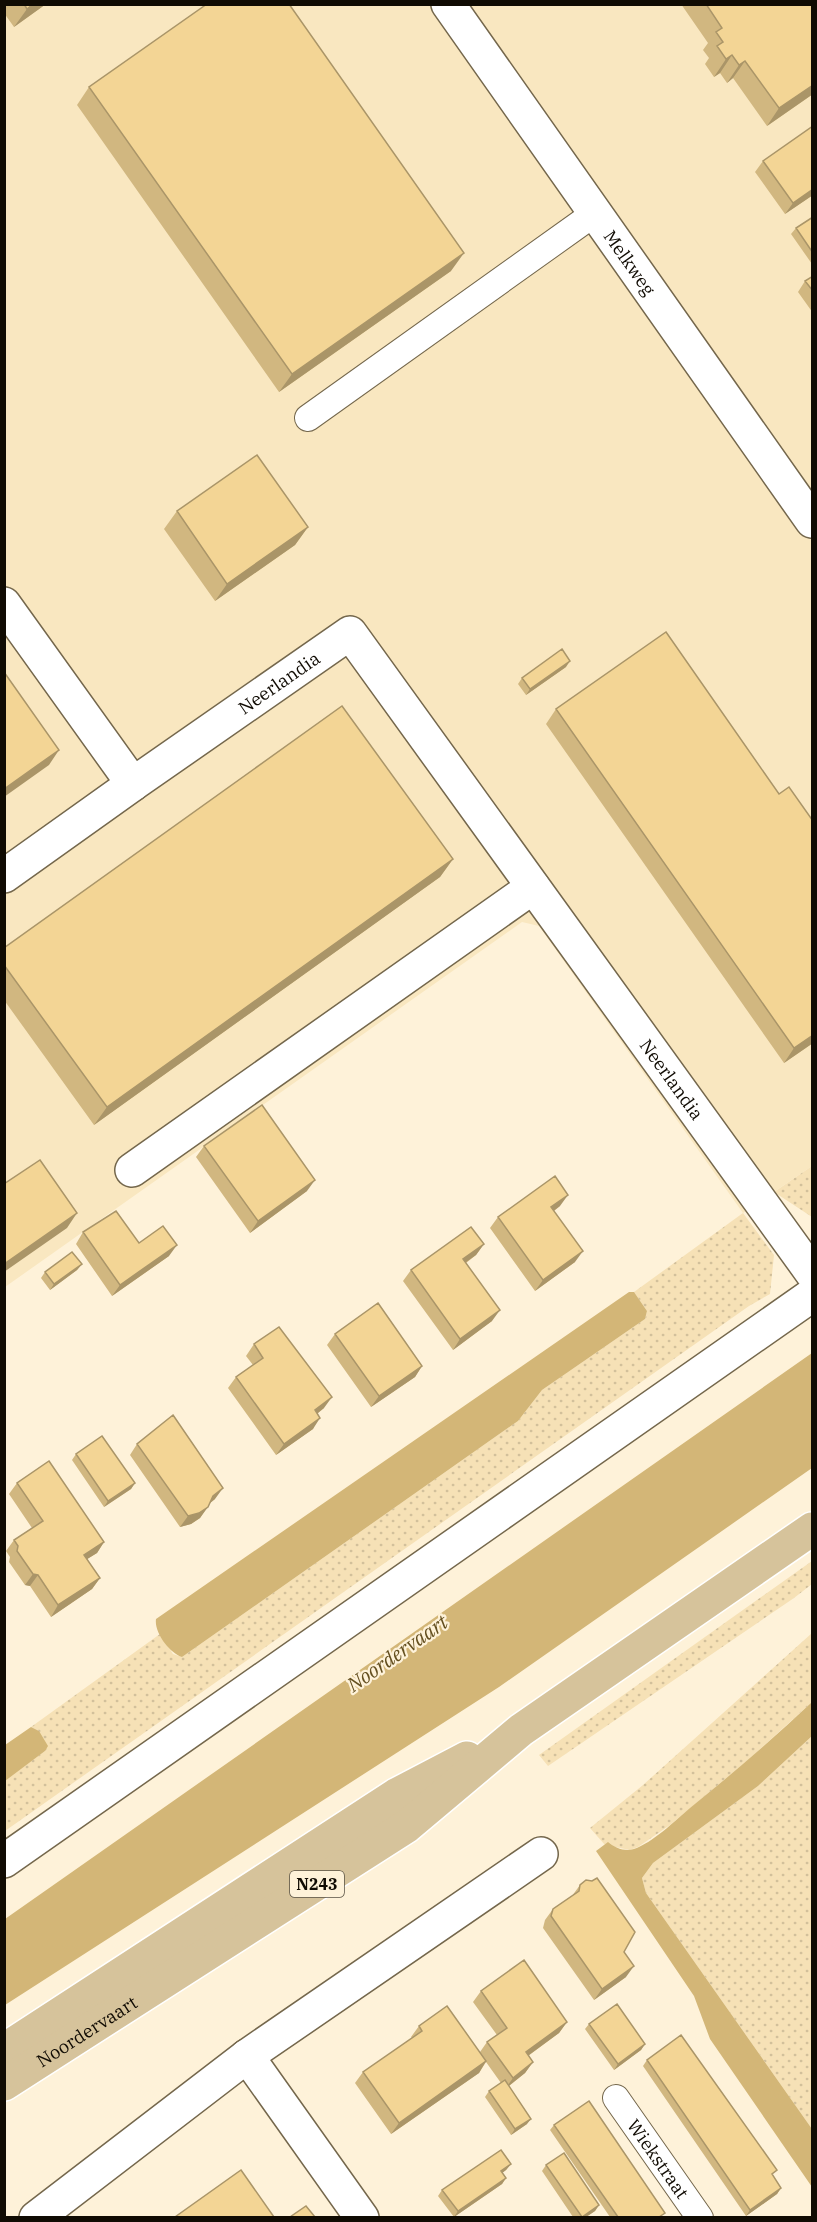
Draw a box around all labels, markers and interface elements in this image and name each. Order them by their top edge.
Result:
street label: Melkweg [599,225,661,300]
street label: Neerlandia [233,646,324,719]
street label: Neerlandia [635,1034,709,1124]
water label: Noordervaart [340,1608,454,1698]
road number: N243 [290,1871,344,1897]
street label: Noordervaart [32,1990,141,2072]
street label: Wiekstraat [623,2114,694,2203]

